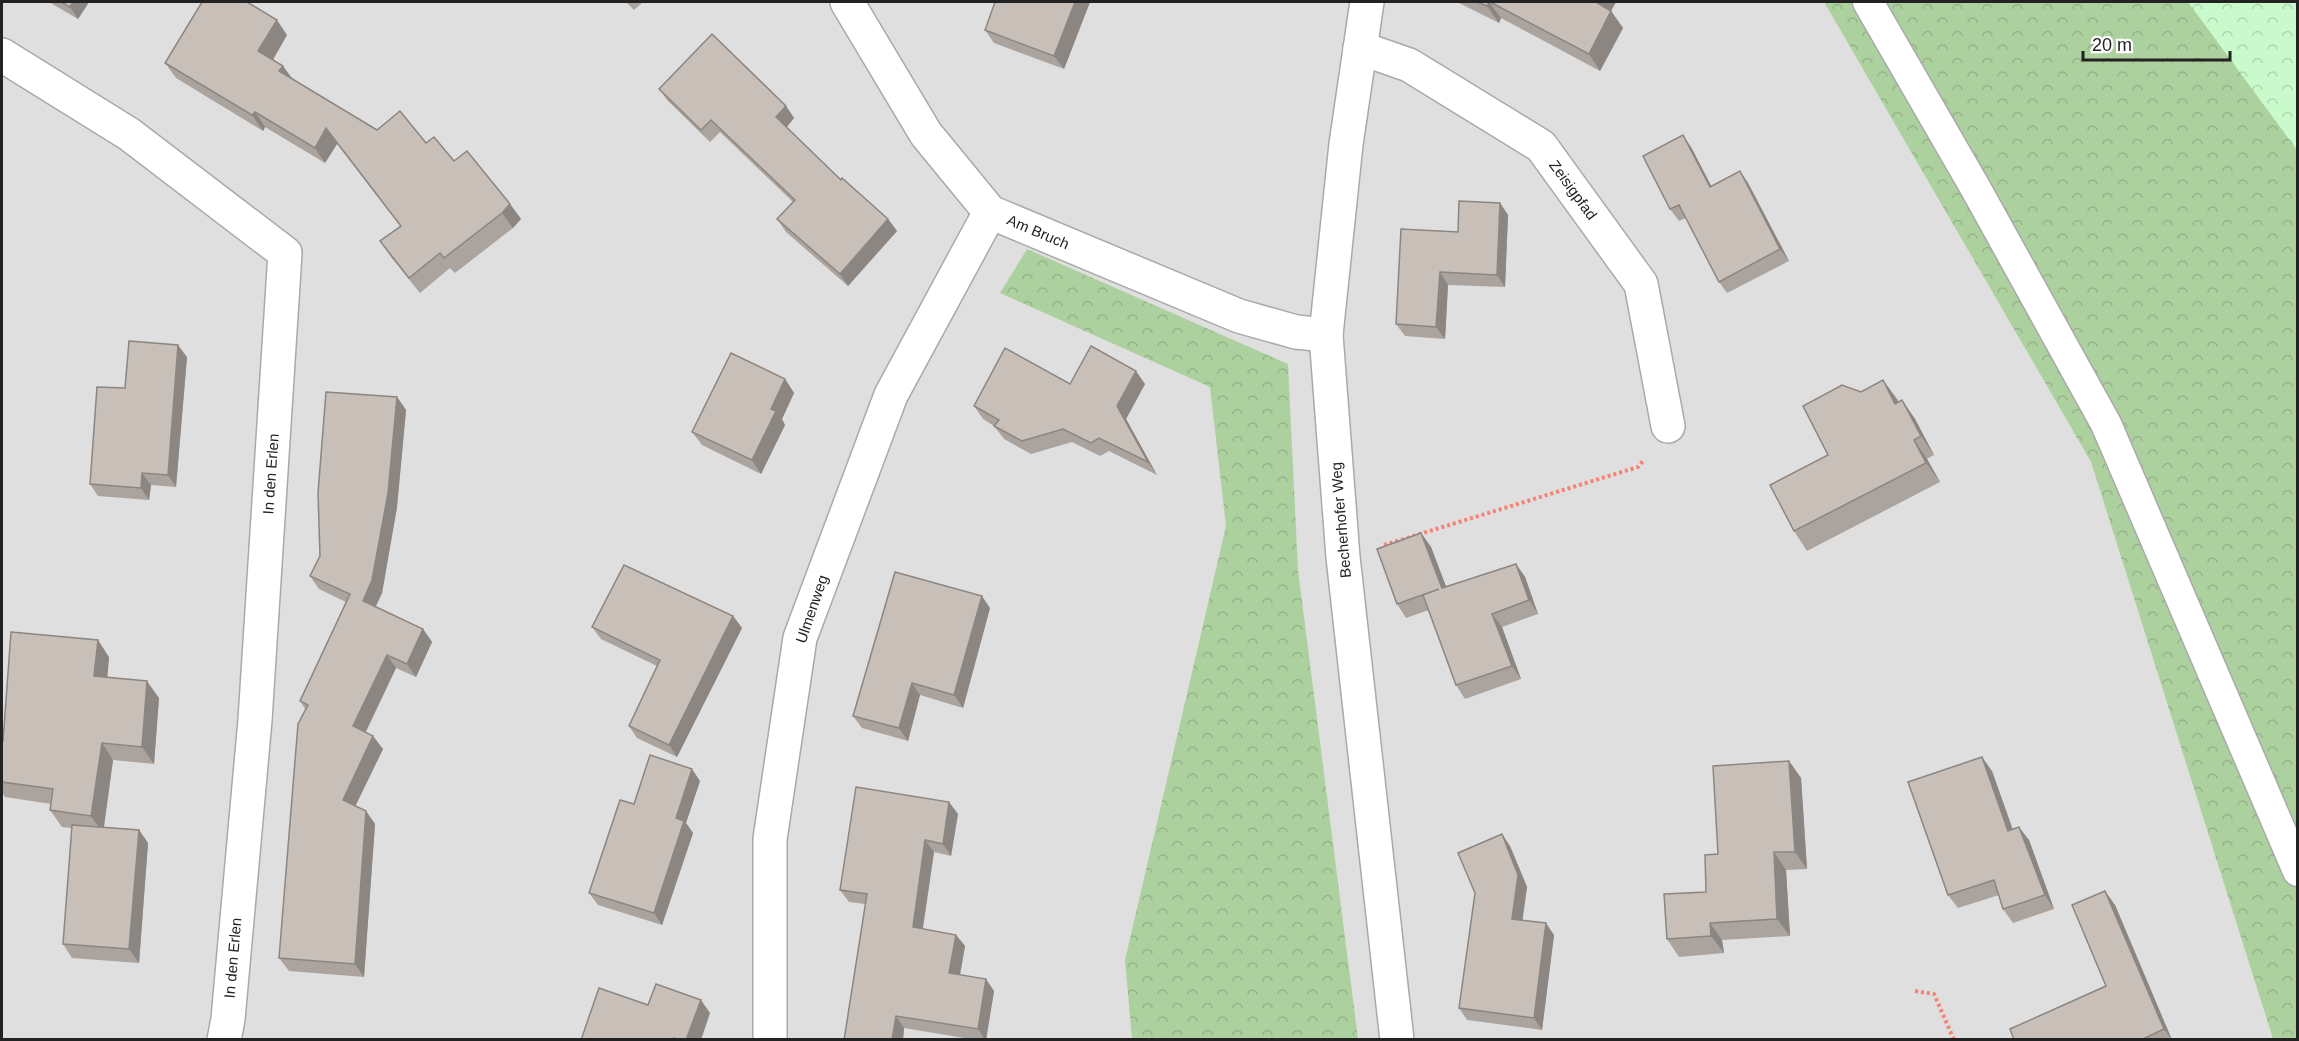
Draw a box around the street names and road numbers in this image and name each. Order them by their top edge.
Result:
street label: Zeisigpfad [1546,157,1601,223]
street label: Am Bruch [1005,211,1072,252]
street label: In den Erlen [259,433,282,515]
street label: Becherhofer Weg [1327,461,1354,579]
street label: Ulmenweg [792,573,831,645]
street label: In den Erlen [221,917,244,999]

